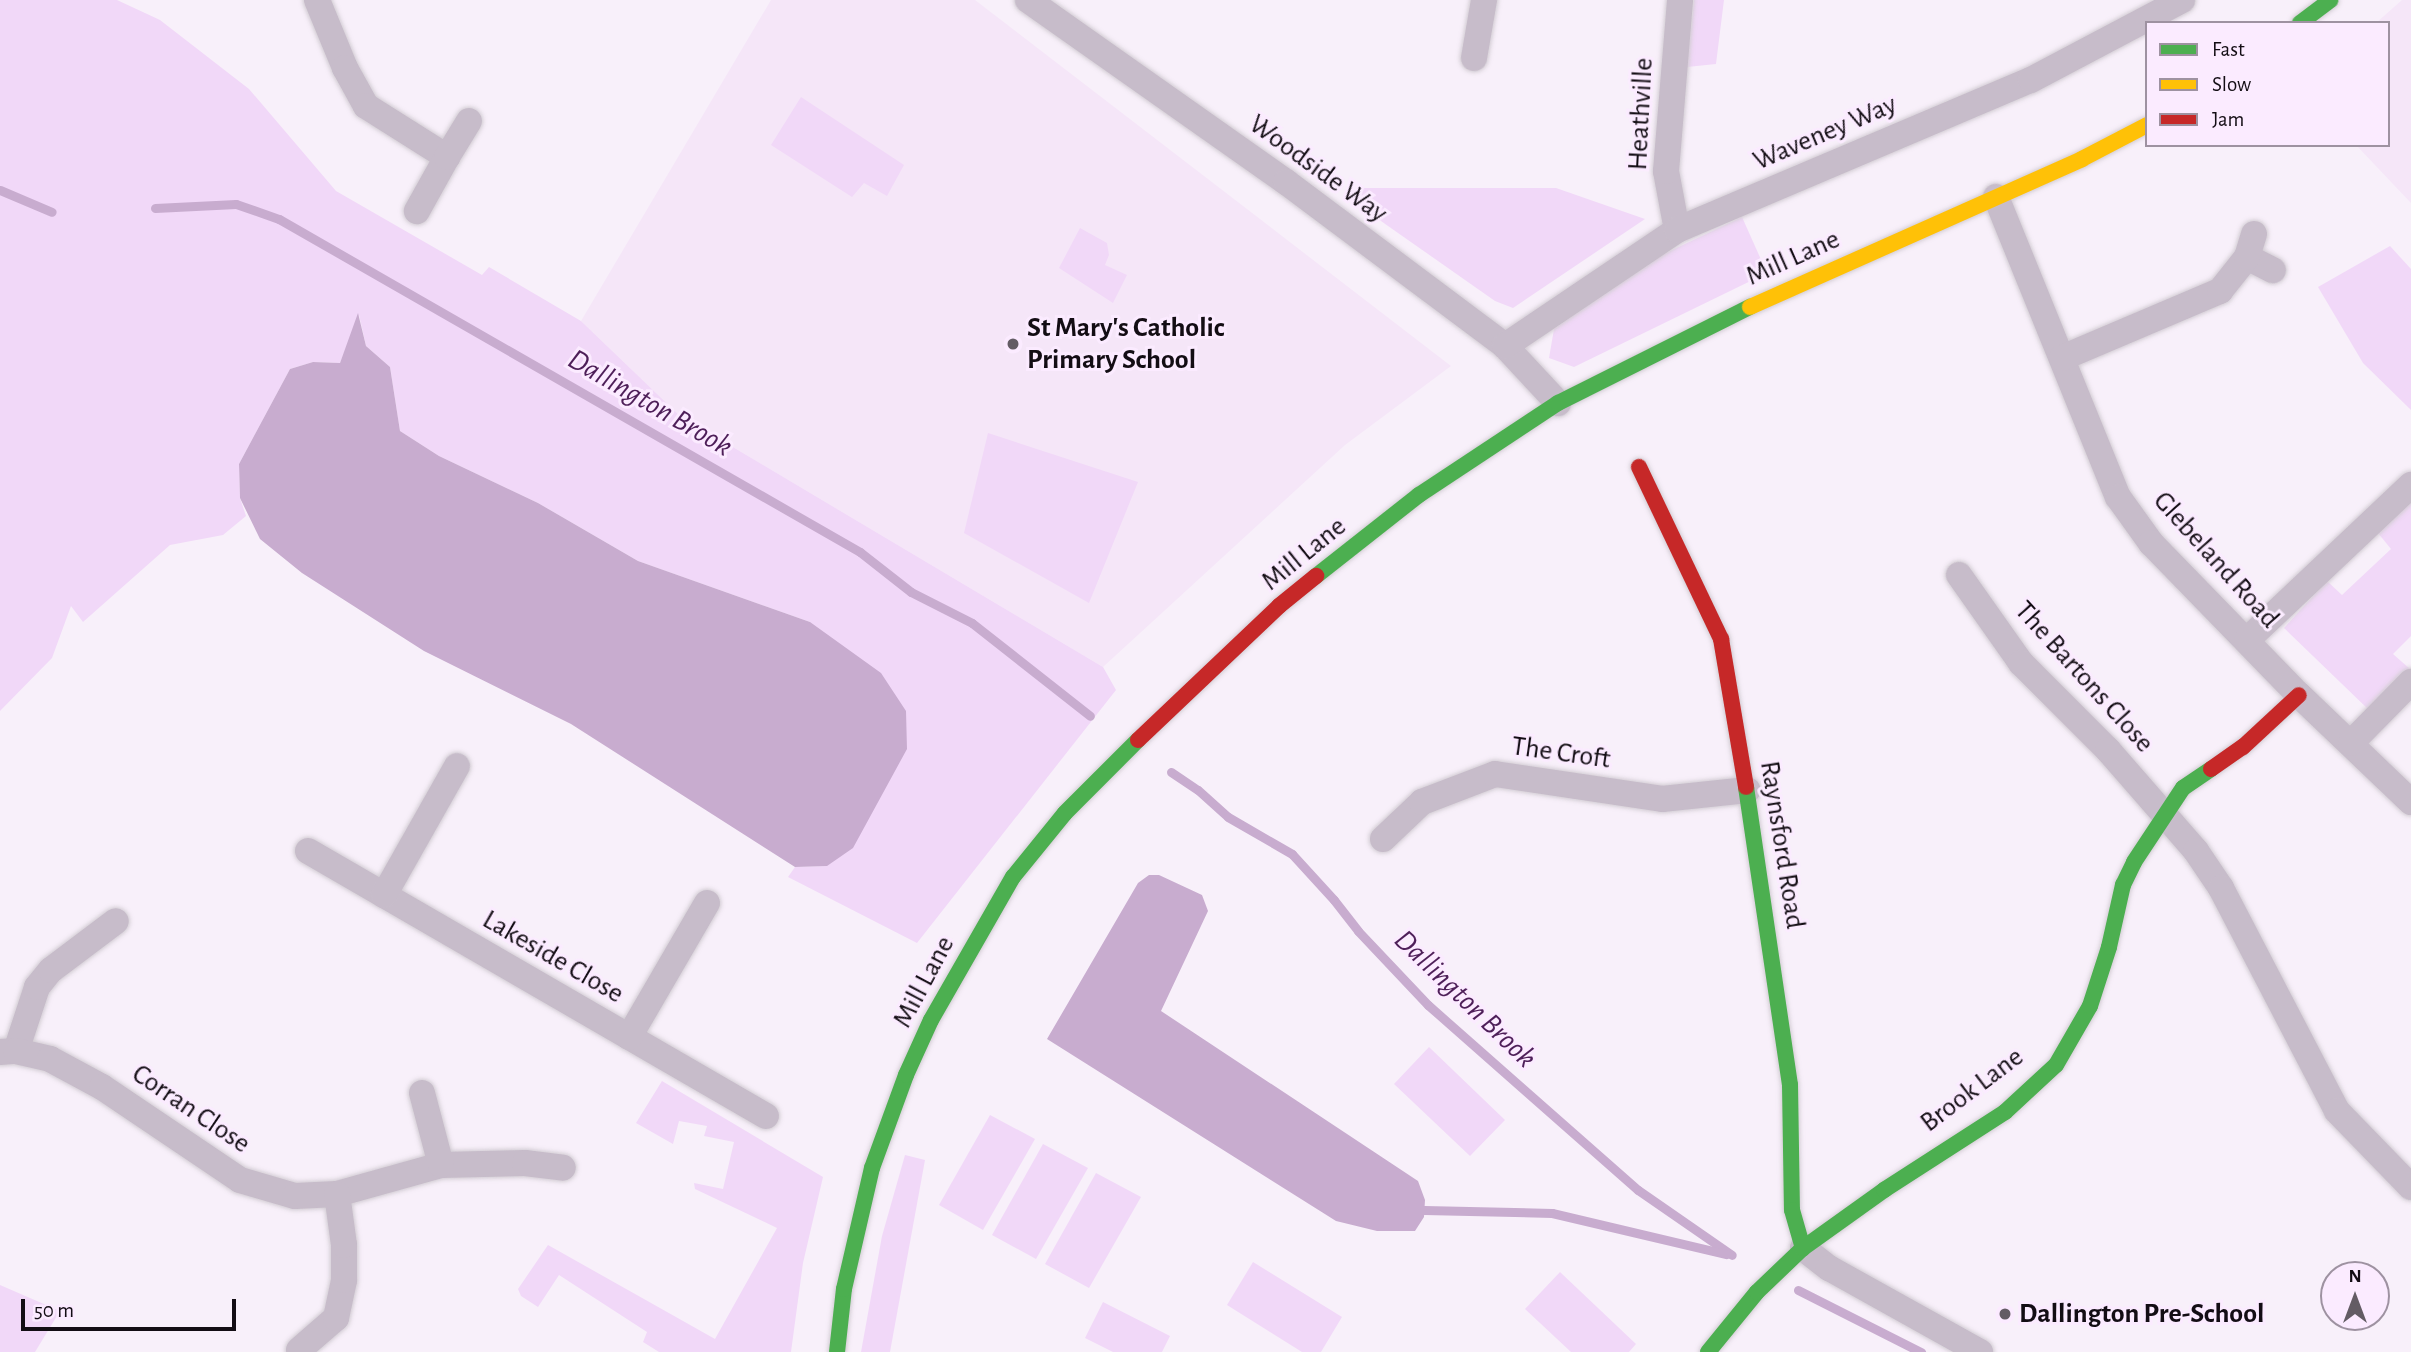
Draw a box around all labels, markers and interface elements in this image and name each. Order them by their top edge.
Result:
legend [2145,21,2390,147]
text: Fast [2212,39,2245,60]
street label: Heathville [1621,57,1661,171]
text: Slow [2212,74,2251,95]
street label: Waveney Way [1748,88,1902,178]
street label: Woodside Way [1242,108,1394,230]
text: Jam [2212,109,2244,130]
street label: Mill Lane [1741,223,1845,293]
place label: St Mary's Catholic Primary School [1027,311,1225,377]
marker: St Mary's Catholic Primary School [1005,336,1021,352]
water label: Dallington Brook [561,341,739,465]
street label: Glebeland Road [2146,485,2286,635]
street label: Mill Lane [1255,510,1353,598]
street label: The Bartons Close [2007,594,2161,760]
street label: The Croft [1509,729,1613,777]
street label: Raynsford Road [1752,759,1812,931]
street label: Lakeside Close [476,903,630,1011]
water label: Dallington Brook [1386,922,1544,1076]
street label: Mill Lane [886,930,962,1034]
street label: Brook Lane [1914,1040,2030,1140]
street label: Corran Close [125,1057,257,1161]
north arrow [2320,1261,2390,1331]
text: N [2348,1267,2362,1286]
scale bar [24,1286,240,1330]
place label: Dallington Pre-School [2019,1297,2264,1331]
text: 50 m [34,1300,74,1321]
marker: Dallington Pre-School [1997,1306,2013,1322]

